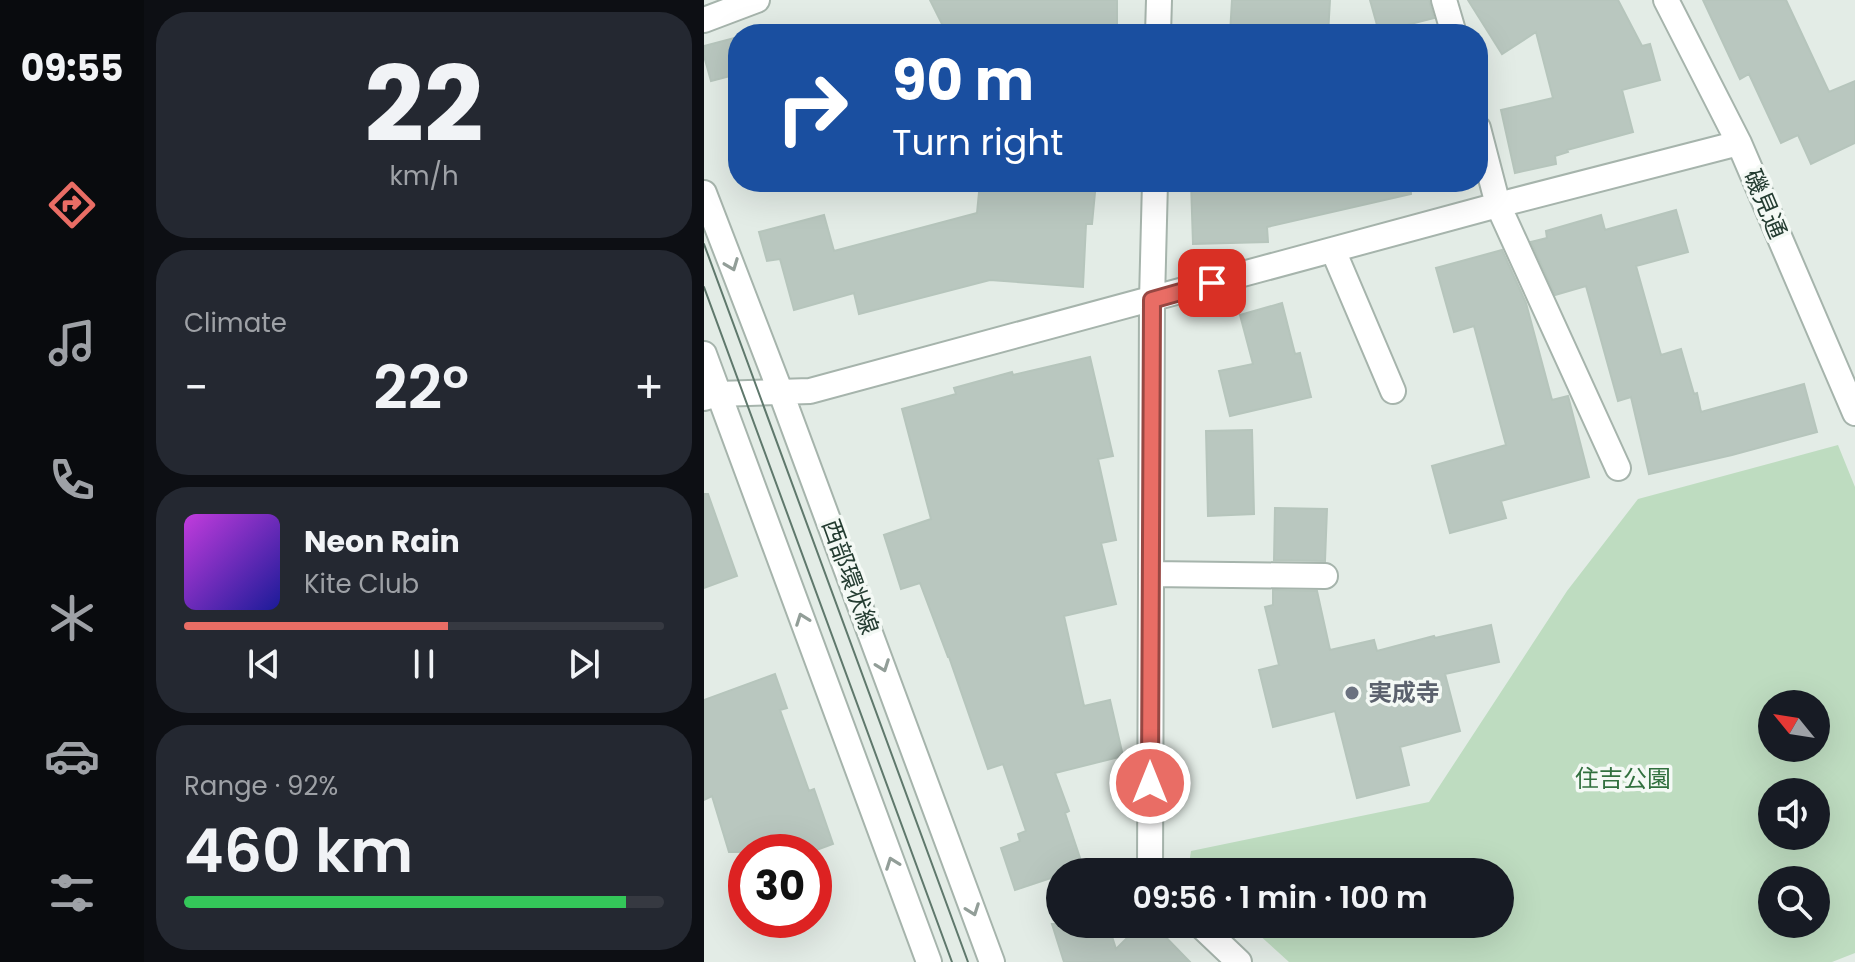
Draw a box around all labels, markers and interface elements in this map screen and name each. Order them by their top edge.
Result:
text: 22 [365,32,483,177]
text: 90 m [892,41,1034,120]
text: 09:55 [21,43,123,94]
icon: right [760,56,864,160]
text: Turn right [892,117,1063,168]
text: km/h [389,158,459,194]
street label: 磯見通 [1736,164,1795,243]
icon: directions [44,177,100,233]
pin [1178,249,1246,317]
one-way arrow [722,258,739,272]
icon: arrive [1190,261,1234,305]
text: Climate [184,305,287,341]
icon: music [44,315,100,371]
text: 22° [373,346,469,430]
text: − [184,357,208,418]
text: + [634,357,664,418]
icon: phone [44,452,100,508]
street label: 西部環状線 [814,515,886,639]
text: Neon Rain [304,520,460,563]
text: Kite Club [304,566,419,602]
icon: climate [44,590,100,646]
one-way arrow [795,613,812,627]
icon: previous [242,642,286,686]
icon: pause [402,642,446,686]
icon: next [562,642,606,686]
one-way arrow [873,658,889,672]
place label: 実成寺 [1368,676,1440,709]
marker: 実成寺 [1343,684,1361,702]
north arrow [1758,690,1830,762]
map controls [1758,690,1830,938]
icon: car [44,728,100,784]
position arrow [1108,741,1192,825]
park label: 住吉公園 [1575,762,1671,795]
text: Range · 92% [184,768,338,804]
button: sound [1758,778,1830,850]
text: 460 km [184,809,413,893]
speed limit sign: 30 [728,834,832,938]
one-way arrow [885,856,902,870]
icon: filters [44,865,100,921]
button: search [1758,866,1830,938]
text: 09:56 · 1 min · 100 m [1132,876,1428,919]
one-way arrow [963,902,980,916]

